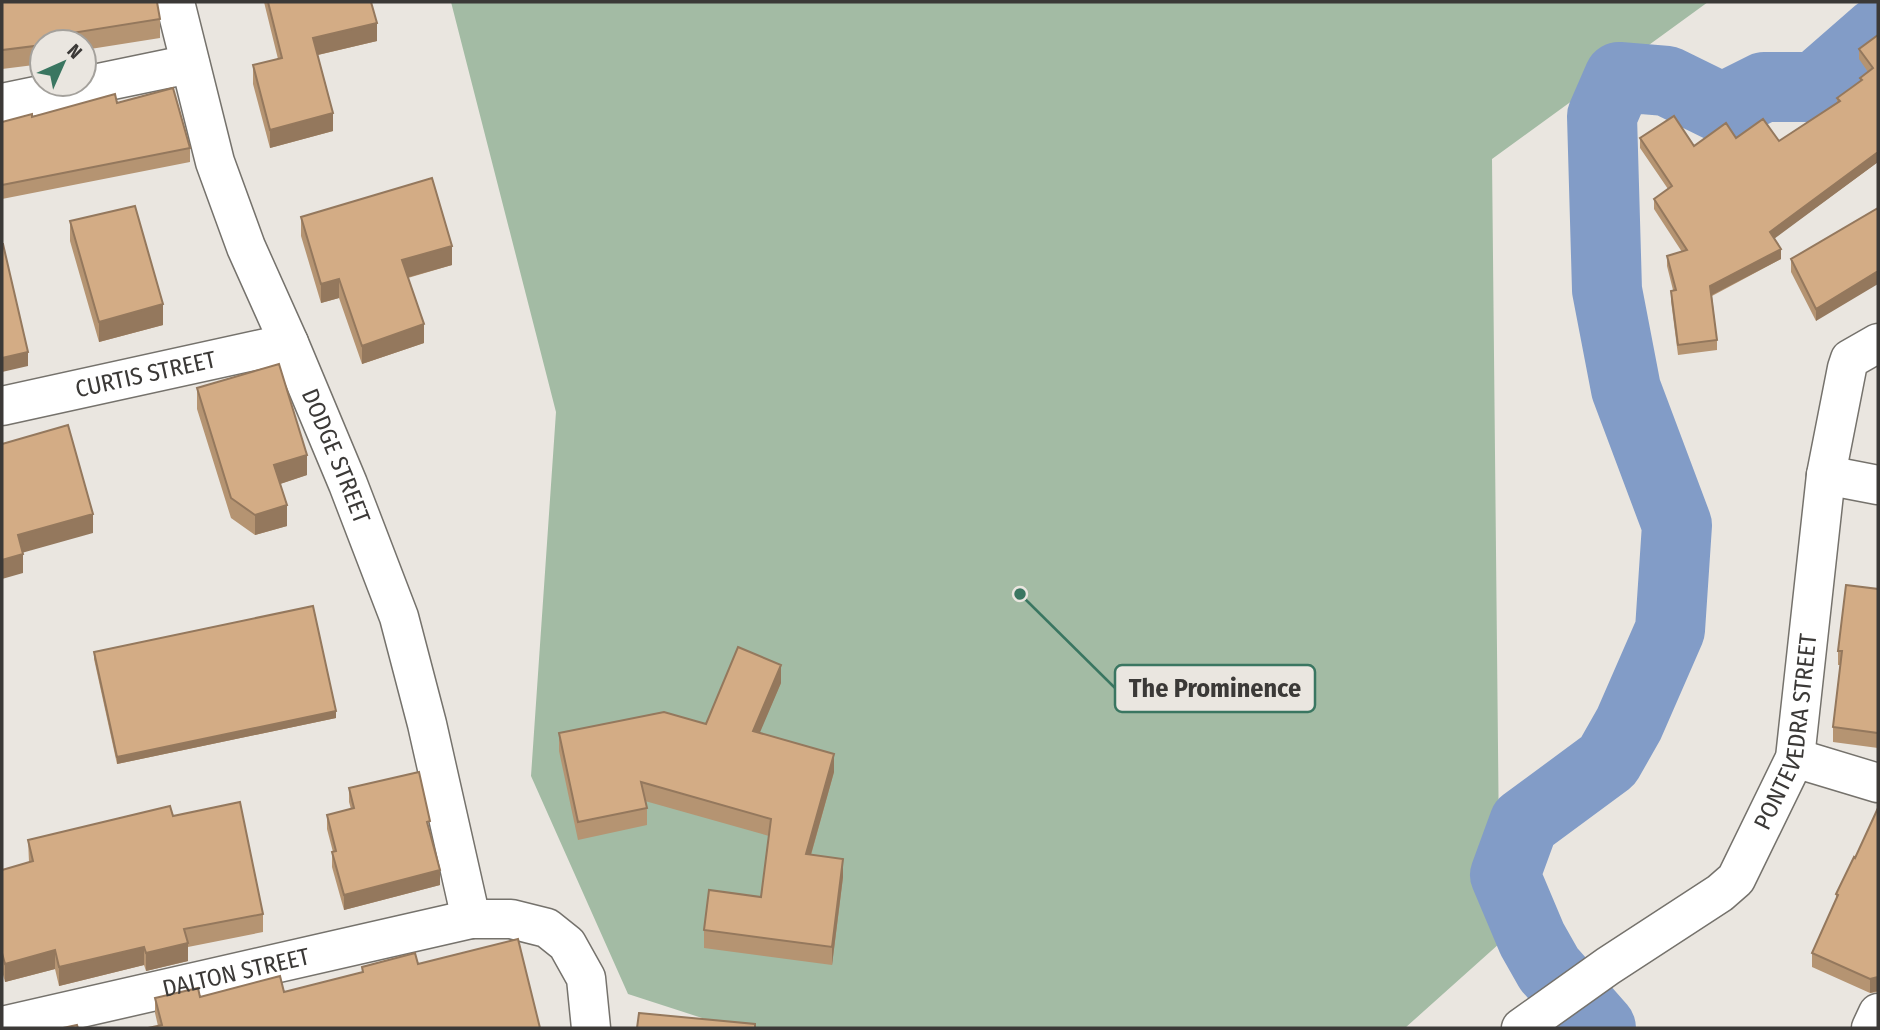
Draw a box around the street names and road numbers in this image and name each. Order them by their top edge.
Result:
street label: CURTIS STREET [73,345,218,403]
street label: DODGE STREET [296,385,376,527]
street label: PONTEVEDRA STREET [1748,632,1823,834]
street label: DALTON STREET [160,942,312,1003]

